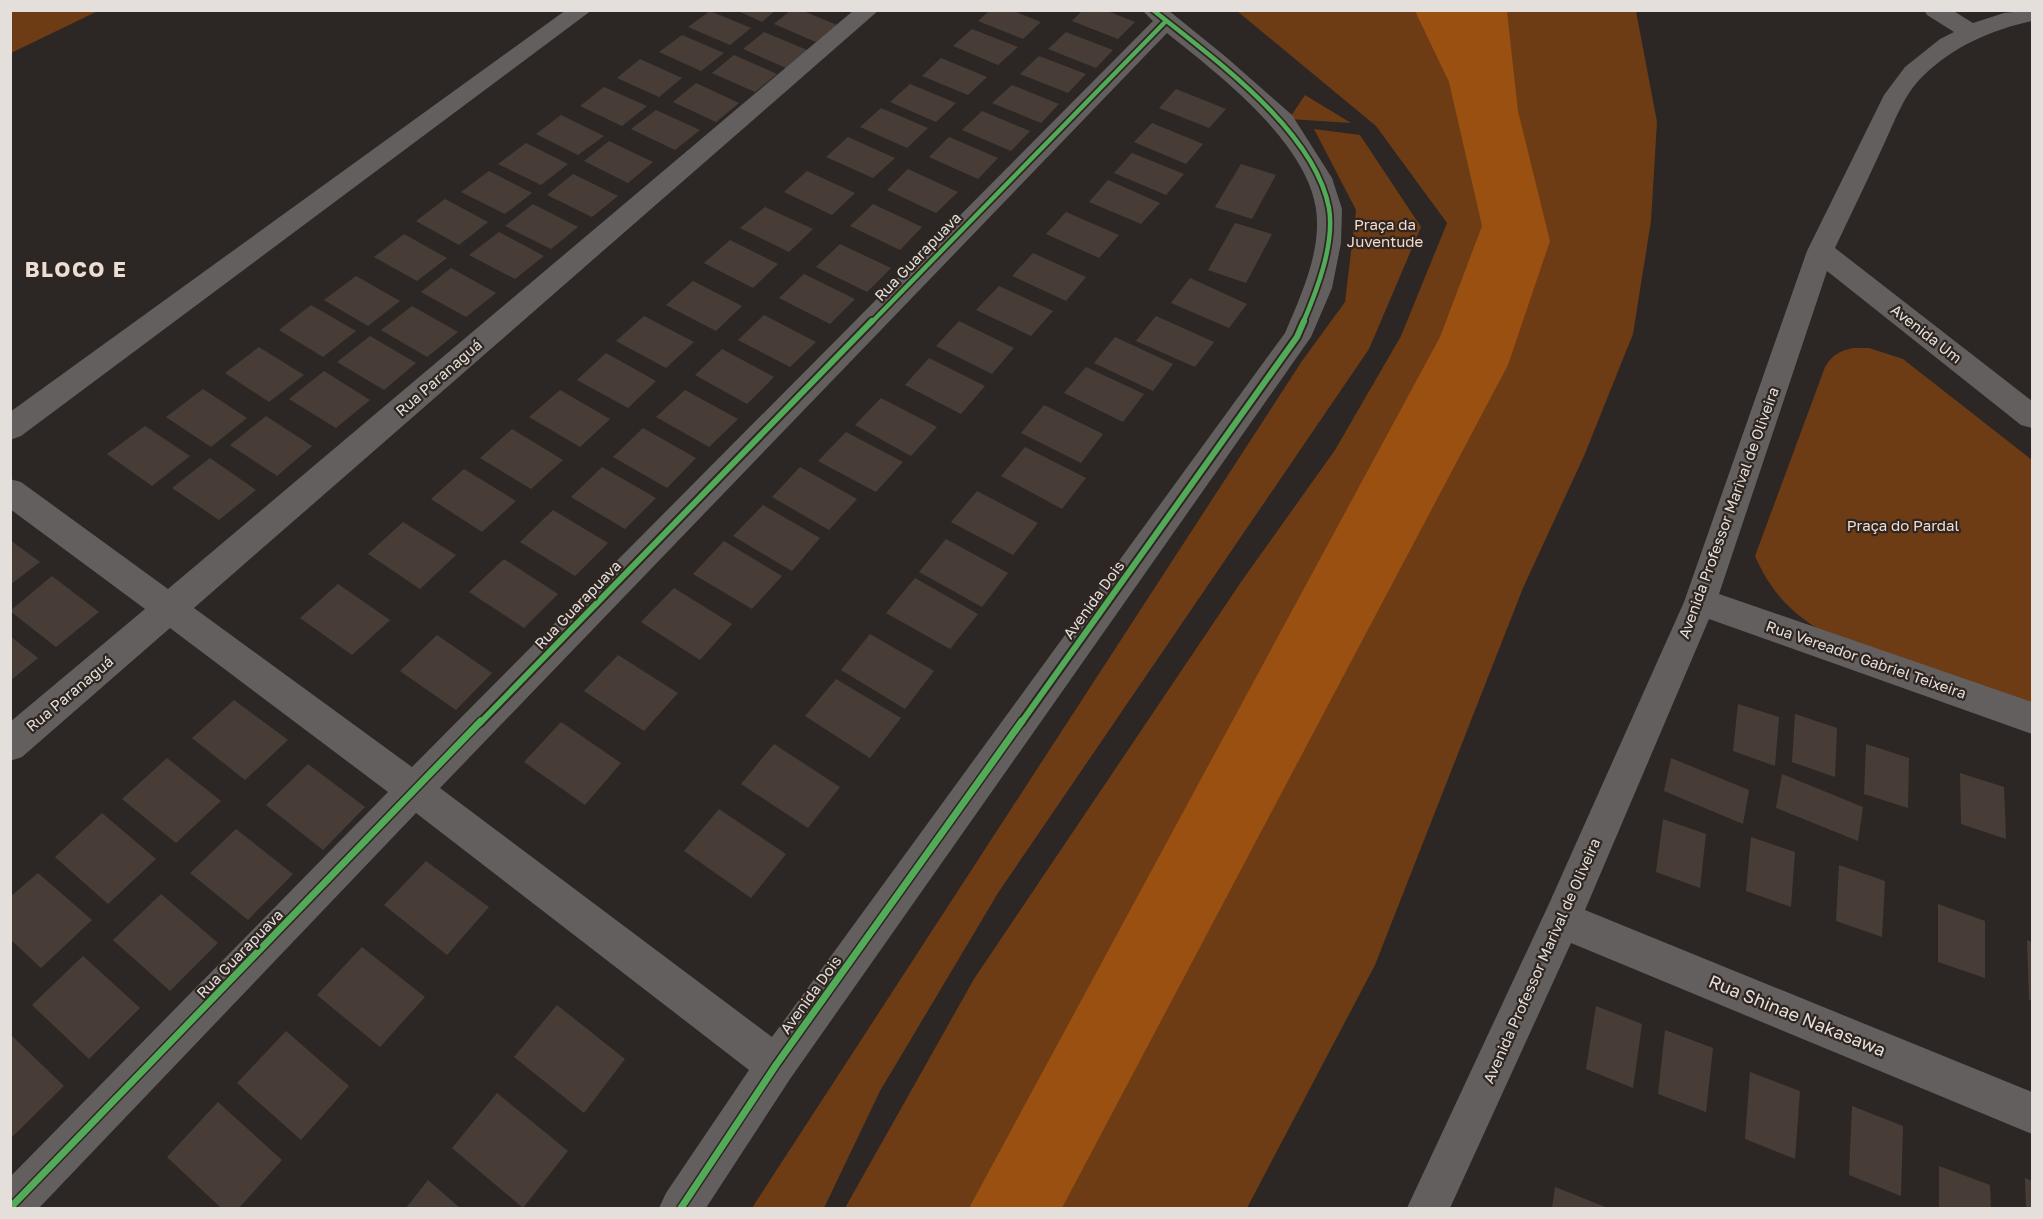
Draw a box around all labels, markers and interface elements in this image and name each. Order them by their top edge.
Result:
street label: Rua Guarapuava [870,208,964,304]
park label: Praça da Juventude [1347,215,1423,250]
district label: BLOCO E [25,256,127,282]
street label: Avenida Um [1888,300,1966,366]
street label: Rua Paranaguá [392,335,485,419]
street label: Avenida Professor Marival de Oliveira [1674,384,1782,641]
park label: Praça do Pardal [1847,516,1960,534]
street label: Rua Guarapuava [530,556,624,652]
street label: Avenida Dois [1059,557,1128,642]
street label: Rua Vereador Gabriel Teixeira [1764,616,1969,702]
street label: Rua Paranaguá [22,652,117,735]
street label: Avenida Professor Marival de Oliveira [1479,835,1603,1086]
street label: Rua Guarapuava [192,905,286,1001]
street label: Avenida Dois [776,952,845,1037]
street label: Rua Shinae Nakasawa [1706,969,1889,1061]

